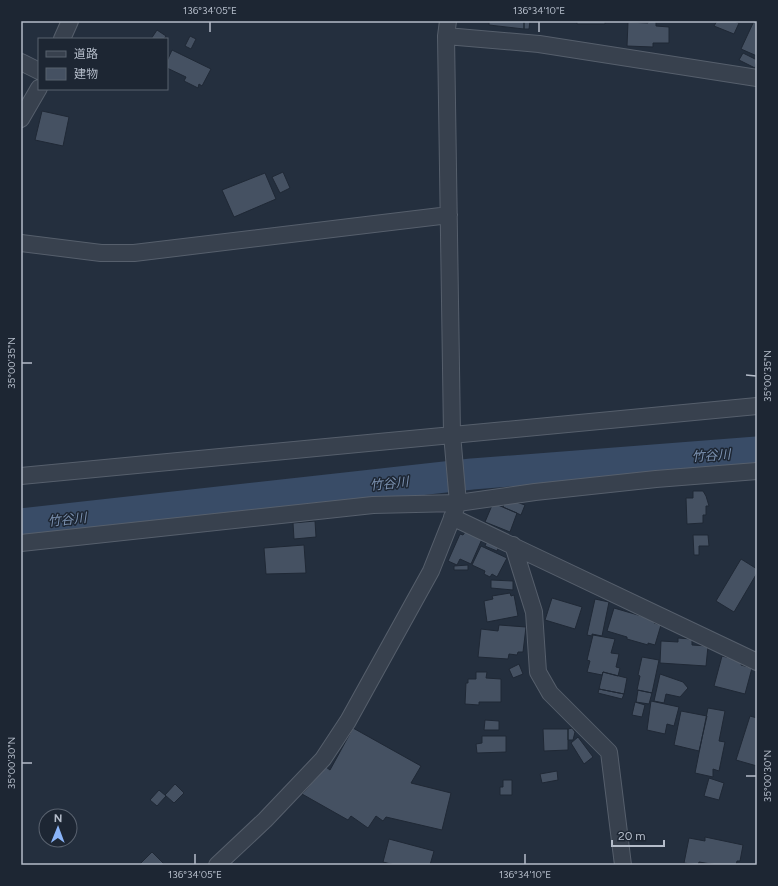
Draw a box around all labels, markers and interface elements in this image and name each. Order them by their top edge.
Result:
text: 136°34'05"E [183,4,237,17]
text: 136°34'10"E [513,4,565,17]
legend [38,38,168,90]
text: 道路 [74,47,98,61]
text: 建物 [74,67,98,81]
text: 35°00'35"N [5,337,18,389]
text: 35°00'35"N [761,350,774,402]
water label: 竹谷川 [691,447,733,464]
water label: 竹谷川 [369,474,411,493]
water label: 竹谷川 [47,510,89,529]
text: 35°00'30"N [5,737,18,789]
text: 35°00'30"N [761,750,774,802]
north arrow [38,808,78,848]
text: N [54,812,63,825]
scale bar [612,822,664,848]
text: 20 m [618,829,646,843]
text: 136°34'05"E [168,868,222,881]
text: 136°34'10"E [499,868,551,881]

